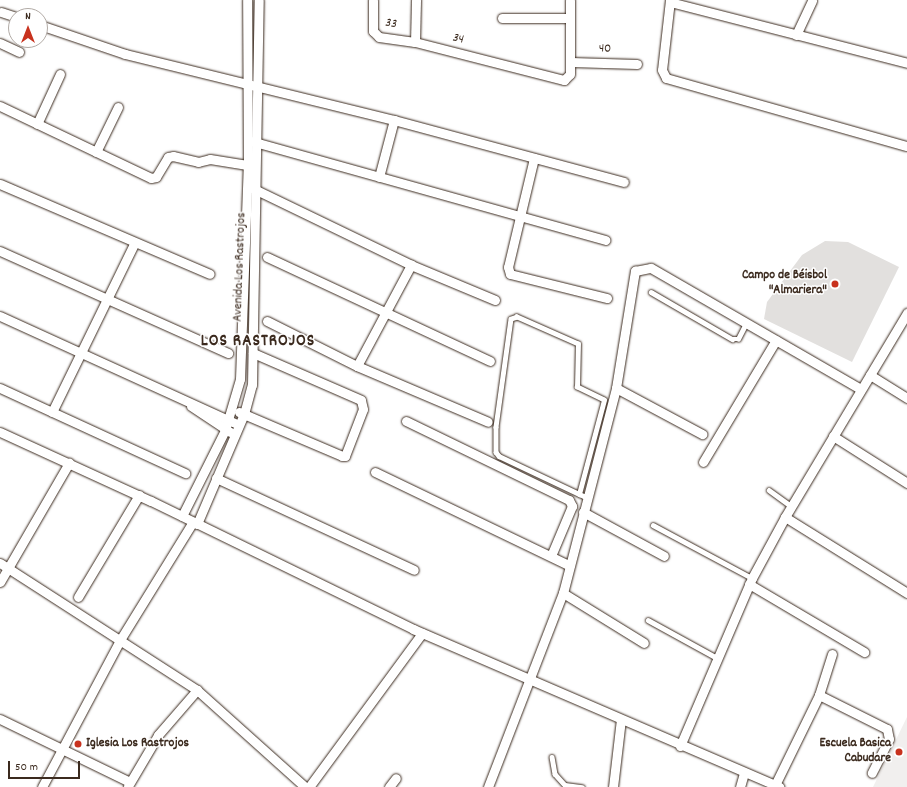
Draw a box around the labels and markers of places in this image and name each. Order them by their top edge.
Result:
place label: Campo de Béisbol "Almariera" [742,269,827,300]
marker: Campo de Béisbol "Almariera" [830,279,840,289]
place label: Iglesia Los Rastrojos [86,736,189,752]
place label: Escuela Basica Cabudare [819,737,891,768]
marker: Iglesia Los Rastrojos [73,739,83,749]
marker: Escuela Basica Cabudare [894,747,904,757]

